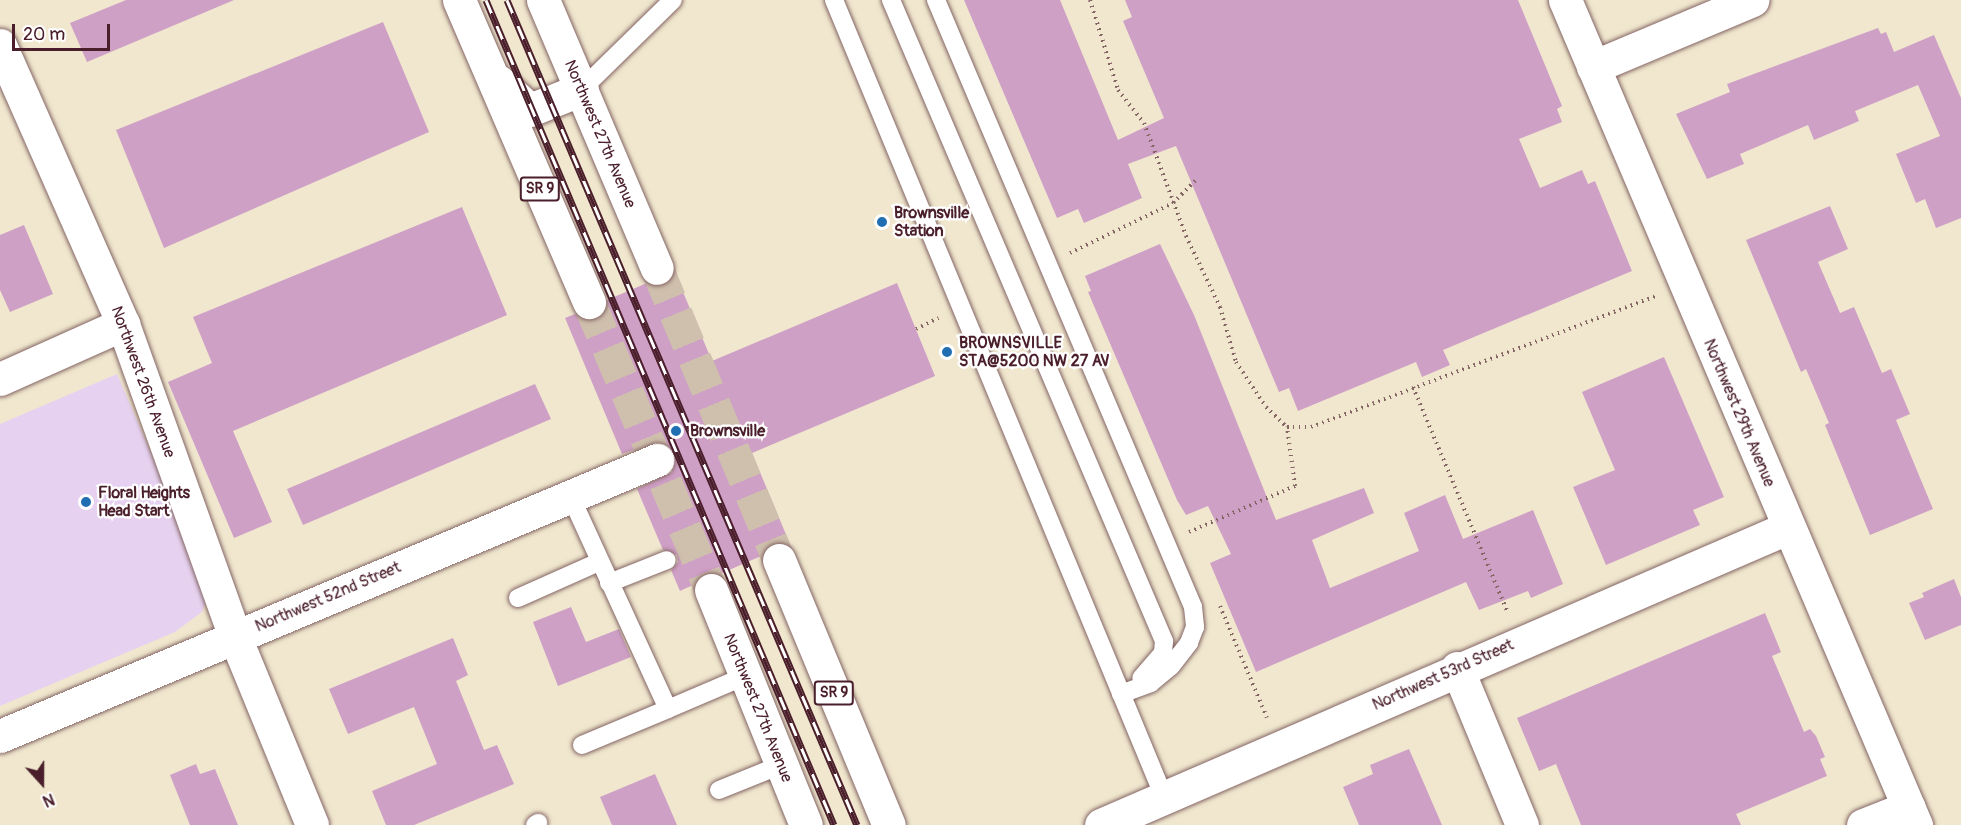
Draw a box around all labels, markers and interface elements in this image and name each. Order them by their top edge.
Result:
scale bar [15,12,112,50]
text: 20 m [23,23,65,46]
street label: Northwest 27th Avenue [560,57,640,211]
road number: SR 9 [519,177,561,201]
place label: Brownsville Station [894,203,969,241]
marker: Brownsville Station [875,215,889,229]
street label: Northwest 26th Avenue [107,304,179,460]
place label: BROWNSVILLE STA@5200 NW 27 AV [959,333,1110,371]
street label: Northwest 29th Avenue [1699,336,1779,490]
marker: BROWNSVILLE STA@5200 NW 27 AV [940,345,954,359]
place label: Brownsville [690,421,765,441]
marker: Brownsville [667,422,685,440]
place label: Floral Heights Head Start [98,483,190,521]
marker: Floral Heights Head Start [79,495,93,509]
street label: Northwest 52nd Street [252,558,404,636]
street label: Northwest 27th Avenue [719,631,797,785]
street label: Northwest 53rd Street [1369,635,1517,715]
road number: SR 9 [813,681,855,705]
north arrow [12,753,72,813]
text: N [40,789,57,811]

